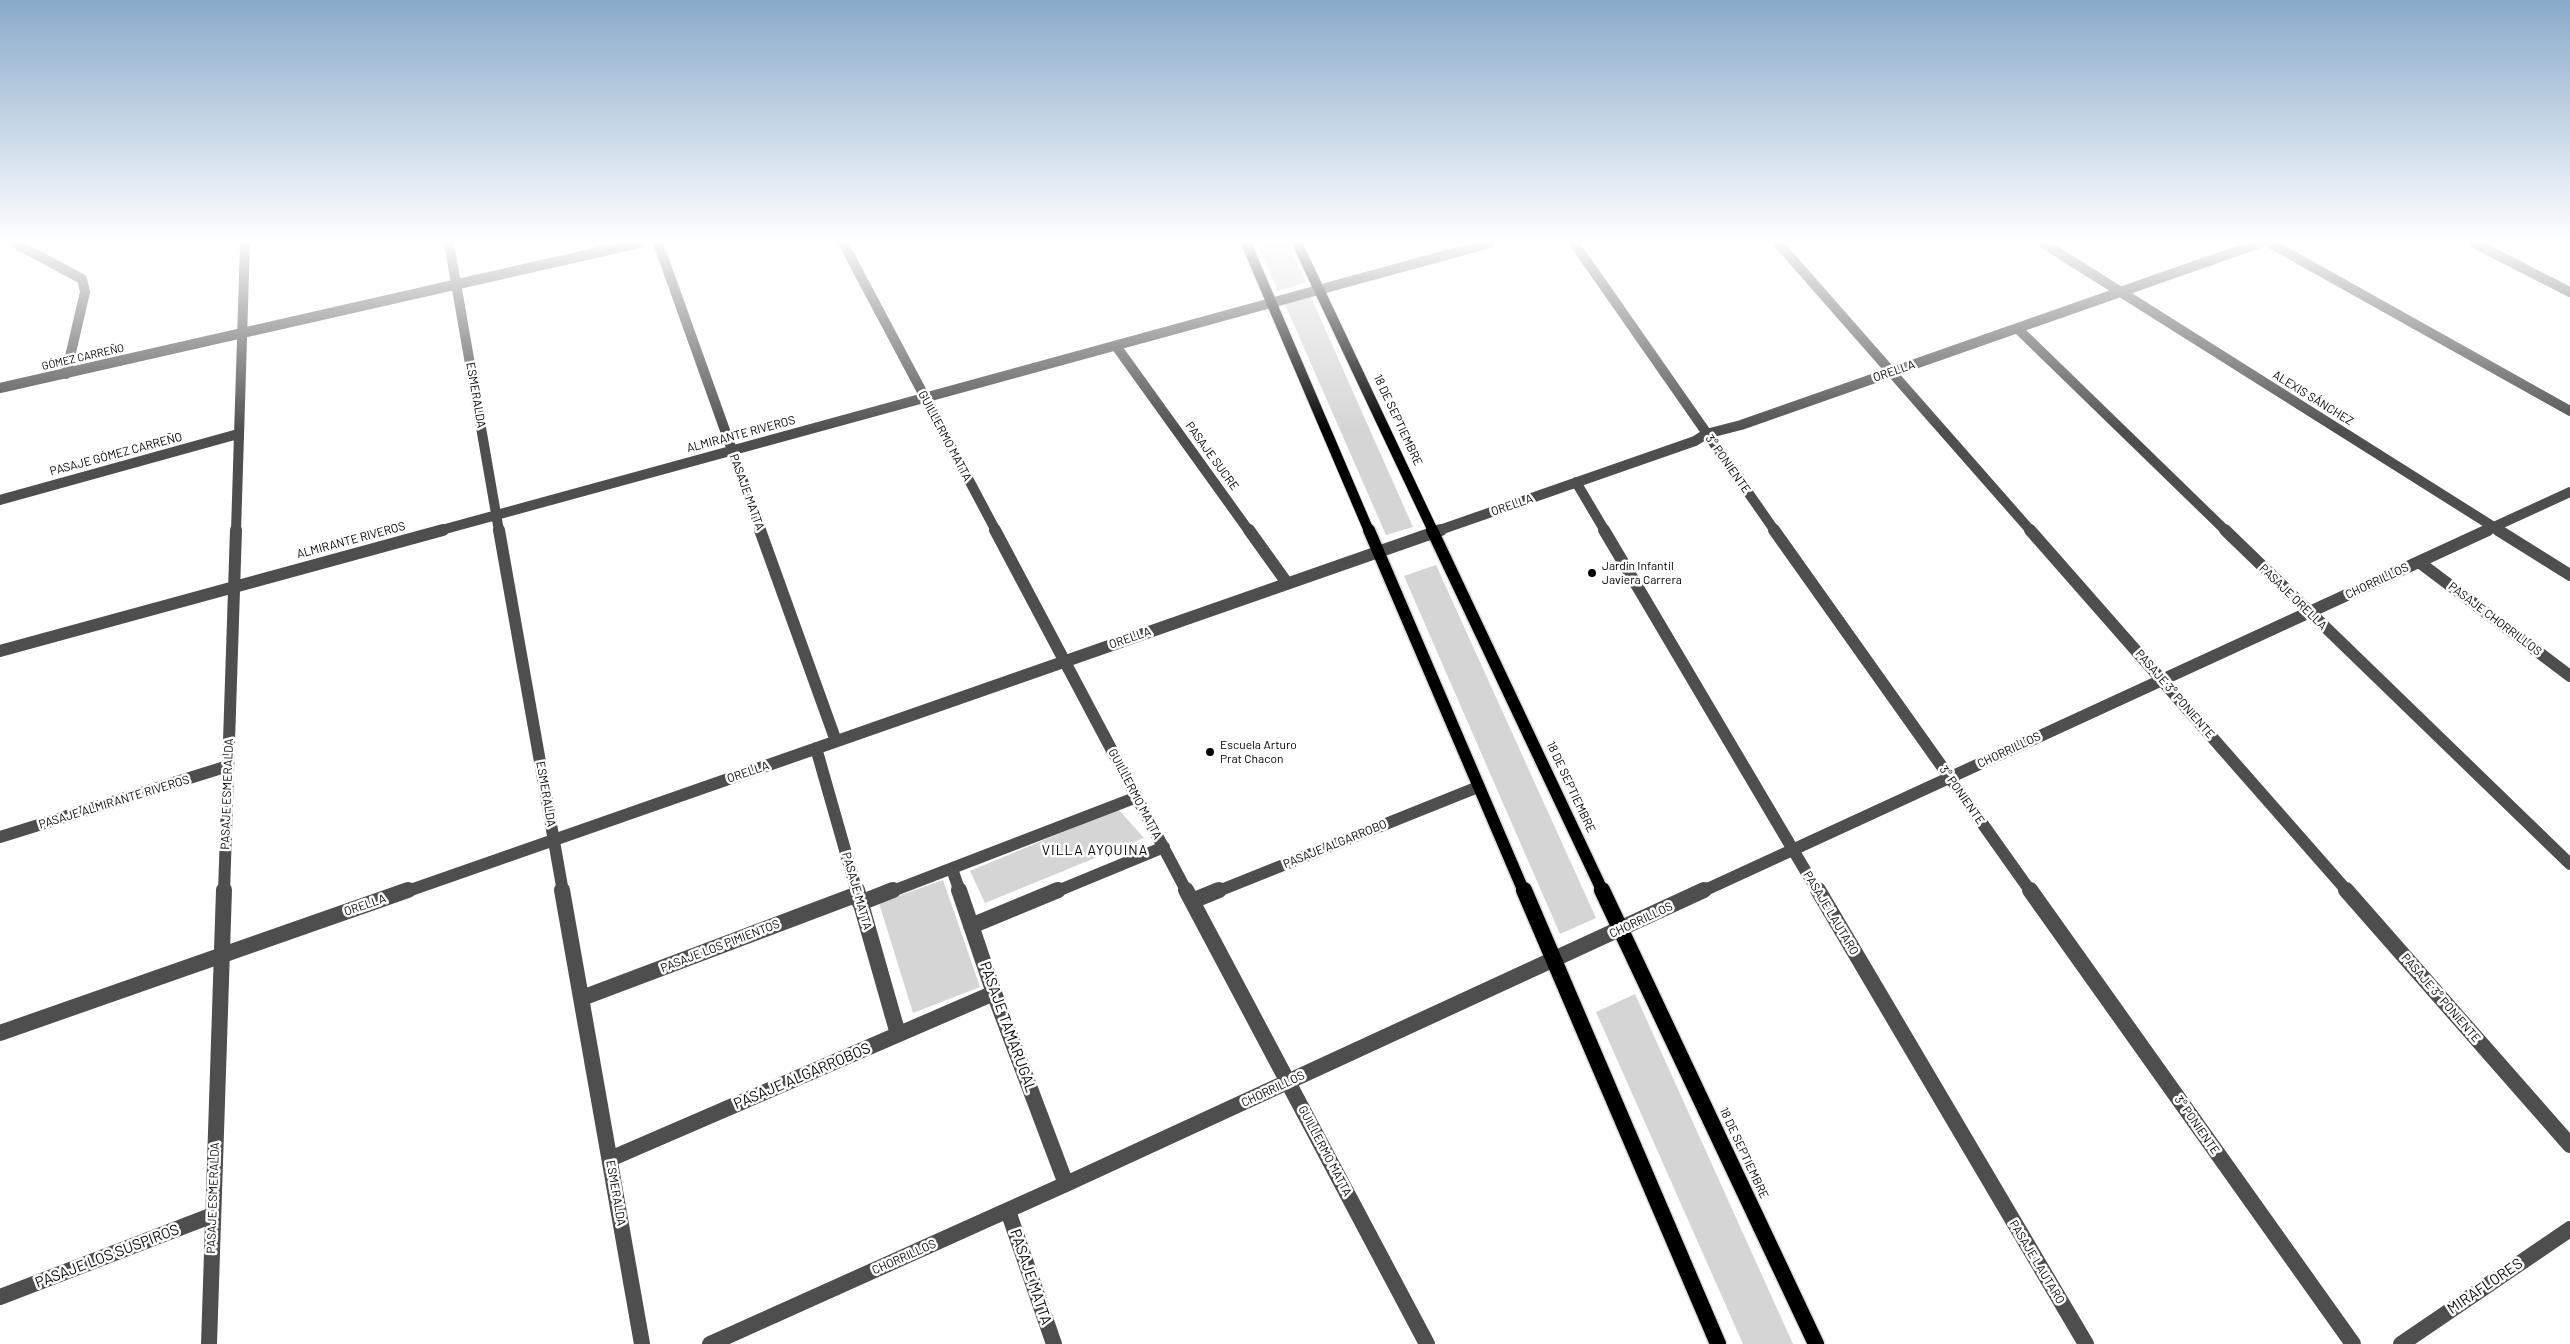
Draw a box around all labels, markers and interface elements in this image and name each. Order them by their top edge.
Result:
street label: GÓMEZ CARREÑO [41,341,125,373]
street label: ORELLA [1871,357,1917,385]
street label: ESMERALDA [463,361,489,429]
street label: ALEXIS SÁNCHEZ [2270,367,2356,429]
street label: 18 DE SEPTIEMBRE [1371,372,1425,468]
street label: GUILLERMO MATTA [915,388,975,484]
street label: ALMIRANTE RIVEROS [685,413,797,455]
street label: PASAJE SUCRE [1182,419,1242,493]
street label: PASAJE GÓMEZ CARREÑO [48,429,184,479]
street label: 3° PONIENTE [1702,432,1754,496]
street label: PASAJE MATTA [727,452,767,532]
street label: ORELLA [1489,491,1535,519]
street label: ALMIRANTE RIVEROS [295,519,407,561]
place label: Jardín Infantil Javiera Carrera [1602,559,1682,587]
street label: CHORRILLOS [2343,560,2411,602]
street label: PASAJE ORELLA [2256,561,2330,633]
marker: Jardín Infantil Javiera Carrera [1586,567,1598,579]
street label: PASAJE CHORRILLOS [2445,579,2545,659]
street label: ORELLA [1107,624,1153,652]
street label: PASAJE 3° PONIENTE [2132,647,2218,741]
street label: CHORRILLOS [1975,729,2043,771]
street label: PASAJE ESMERALDA [218,738,236,850]
place label: Escuela Arturo Prat Chacon [1220,738,1297,766]
street label: 18 DE SEPTIEMBRE [1544,739,1598,835]
street label: GUILLERMO MATTA [1105,746,1165,842]
marker: Escuela Arturo Prat Chacon [1204,746,1216,758]
street label: ORELLA [725,758,771,786]
street label: ESMERALDA [533,760,559,828]
street label: 3° PONIENTE [1936,763,1988,827]
street label: PASAJE ALMIRANTE RIVEROS [37,772,191,832]
street label: PASAJE ALGARROBO [1281,817,1389,871]
district label: VILLA AYQUINA [1040,842,1150,858]
street label: PASAJE MATTA [839,851,875,931]
street label: PASAJE LAUTARO [1800,868,1862,958]
street label: ORELLA [342,891,388,919]
street label: CHORRILLOS [1607,899,1675,941]
street label: PASAJE LOS PIMIENTOS [658,917,782,975]
street label: PASAJE 3° PONIENTE [2398,951,2484,1045]
street label: PASAJE TAMARUGAL [976,959,1040,1095]
street label: PASAJE ALGARROBOS [731,1039,873,1113]
street label: CHORRILLOS [1239,1068,1307,1110]
street label: 3° PONIENTE [2171,1093,2223,1157]
street label: GUILLERMO MATTA [1295,1103,1355,1199]
street label: 18 DE SEPTIEMBRE [1717,1105,1771,1201]
street label: PASAJE ESMERALDA [204,1142,222,1254]
street label: ESMERALDA [603,1159,629,1227]
street label: PASAJE LAUTARO [2006,1217,2068,1307]
street label: PASAJE LOS SUSPIROS [32,1220,182,1292]
street label: PASAJE MATTA [1006,1227,1056,1327]
street label: CHORRILLOS [870,1236,938,1278]
street label: MIRAFLORES [2444,1254,2526,1318]

